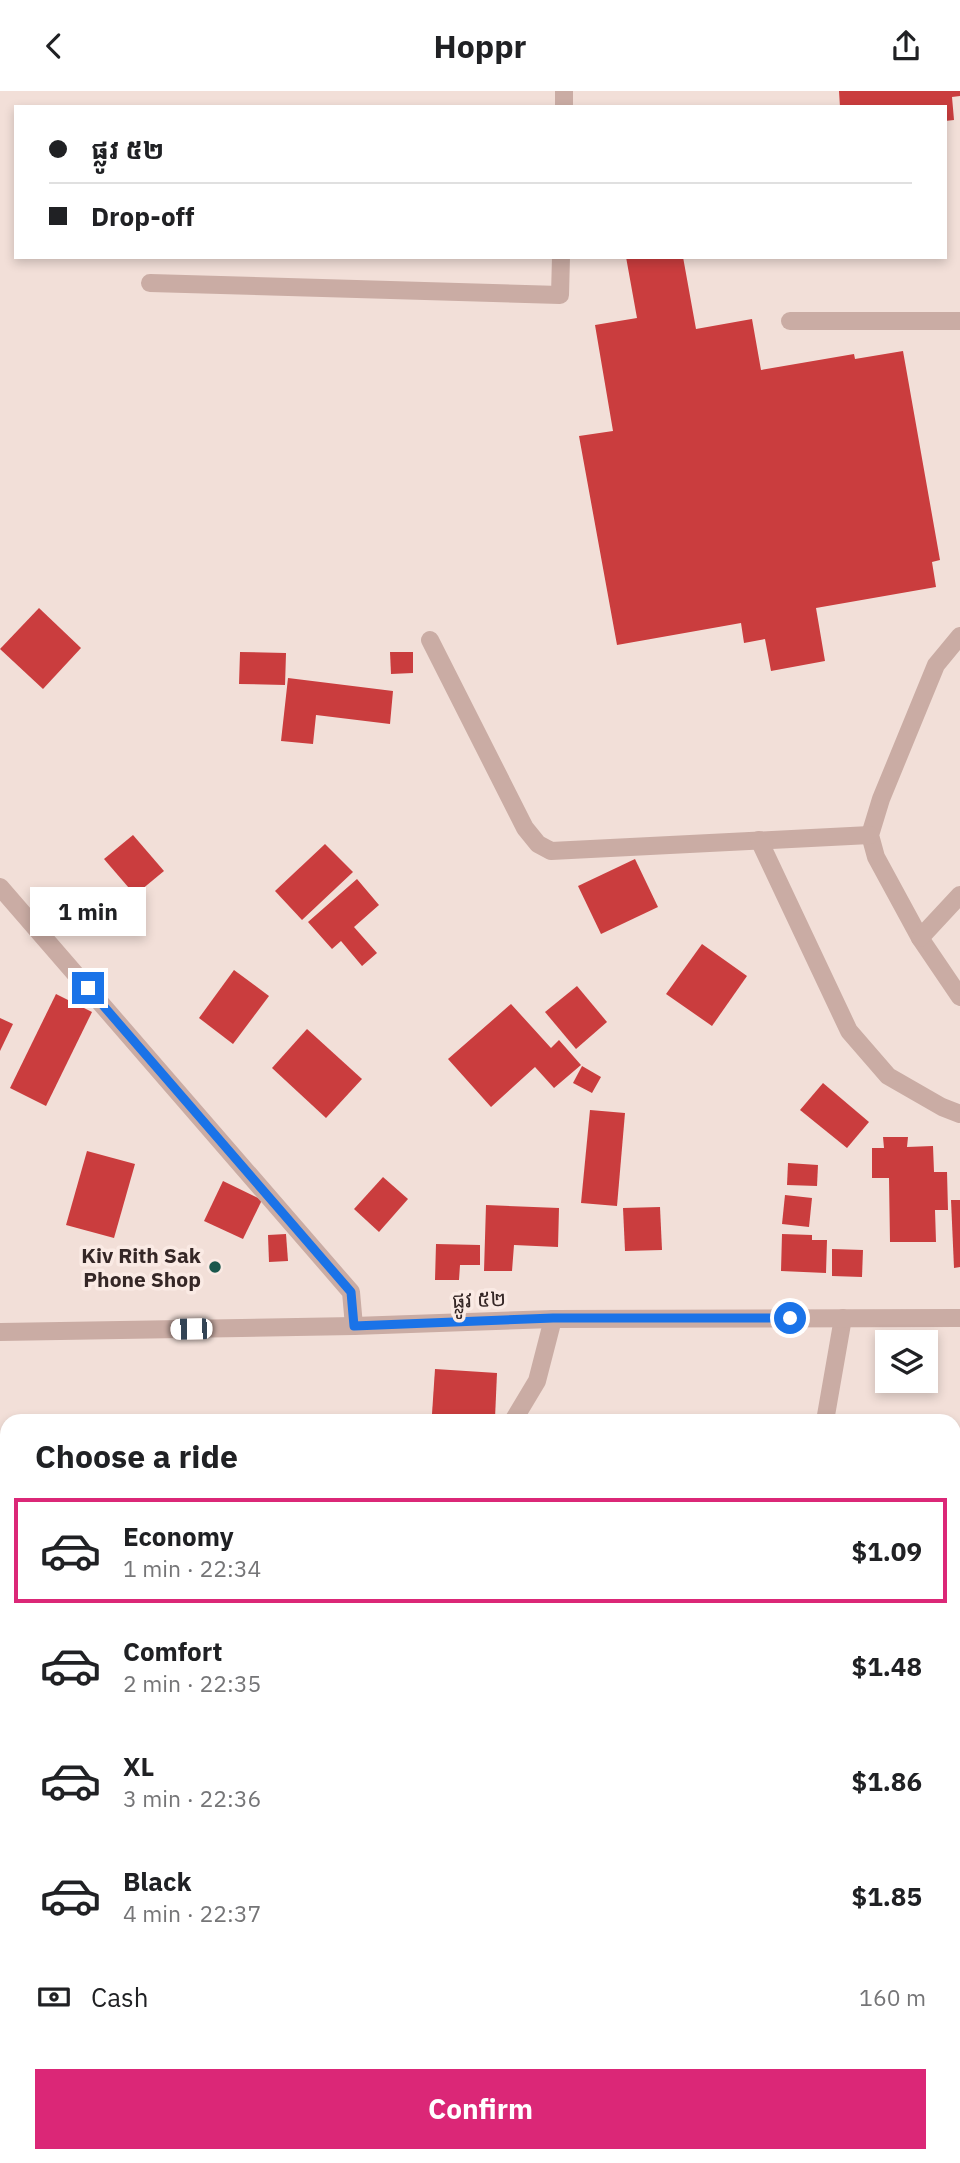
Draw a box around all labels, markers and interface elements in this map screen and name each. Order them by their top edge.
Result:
text: Hoppr [433,25,527,67]
icon: back [35,27,73,65]
icon: share [887,27,925,65]
text: ផ្លូវ ៥២ [91,132,164,166]
text: Drop-off [91,199,194,233]
callout: 1 min [30,887,146,935]
text: 1 min [58,896,118,926]
route end [72,972,104,1004]
place label: Kiv Rith Sak Phone Shop [81,1241,202,1293]
marker: Kiv Rith Sak Phone Shop [207,1259,223,1275]
street label: ផ្លូវ ៥២ [451,1284,507,1320]
route start [774,1302,806,1334]
car [170,1318,213,1340]
map controls [875,1330,938,1393]
button: layers [875,1330,938,1393]
text: Choose a ride [35,1435,238,1477]
icon: car [39,1519,102,1582]
text: Economy [123,1519,234,1553]
text: $1.09 [852,1534,922,1568]
text: 1 min · 22:34 [123,1553,261,1583]
icon: car [39,1634,102,1697]
text: Comfort [123,1634,222,1668]
text: $1.48 [852,1649,922,1683]
text: 2 min · 22:35 [123,1668,261,1698]
icon: car [39,1749,102,1812]
text: XL [123,1749,154,1783]
text: $1.86 [852,1764,922,1798]
text: 3 min · 22:36 [123,1783,261,1813]
icon: car [39,1864,102,1927]
text: Black [123,1864,191,1898]
text: $1.85 [852,1879,922,1913]
text: 4 min · 22:37 [123,1898,261,1928]
icon: cash [35,1978,73,2016]
text: Cash [91,1980,148,2014]
text: 160 m [859,1982,926,2012]
button: Confirm [35,2069,926,2149]

